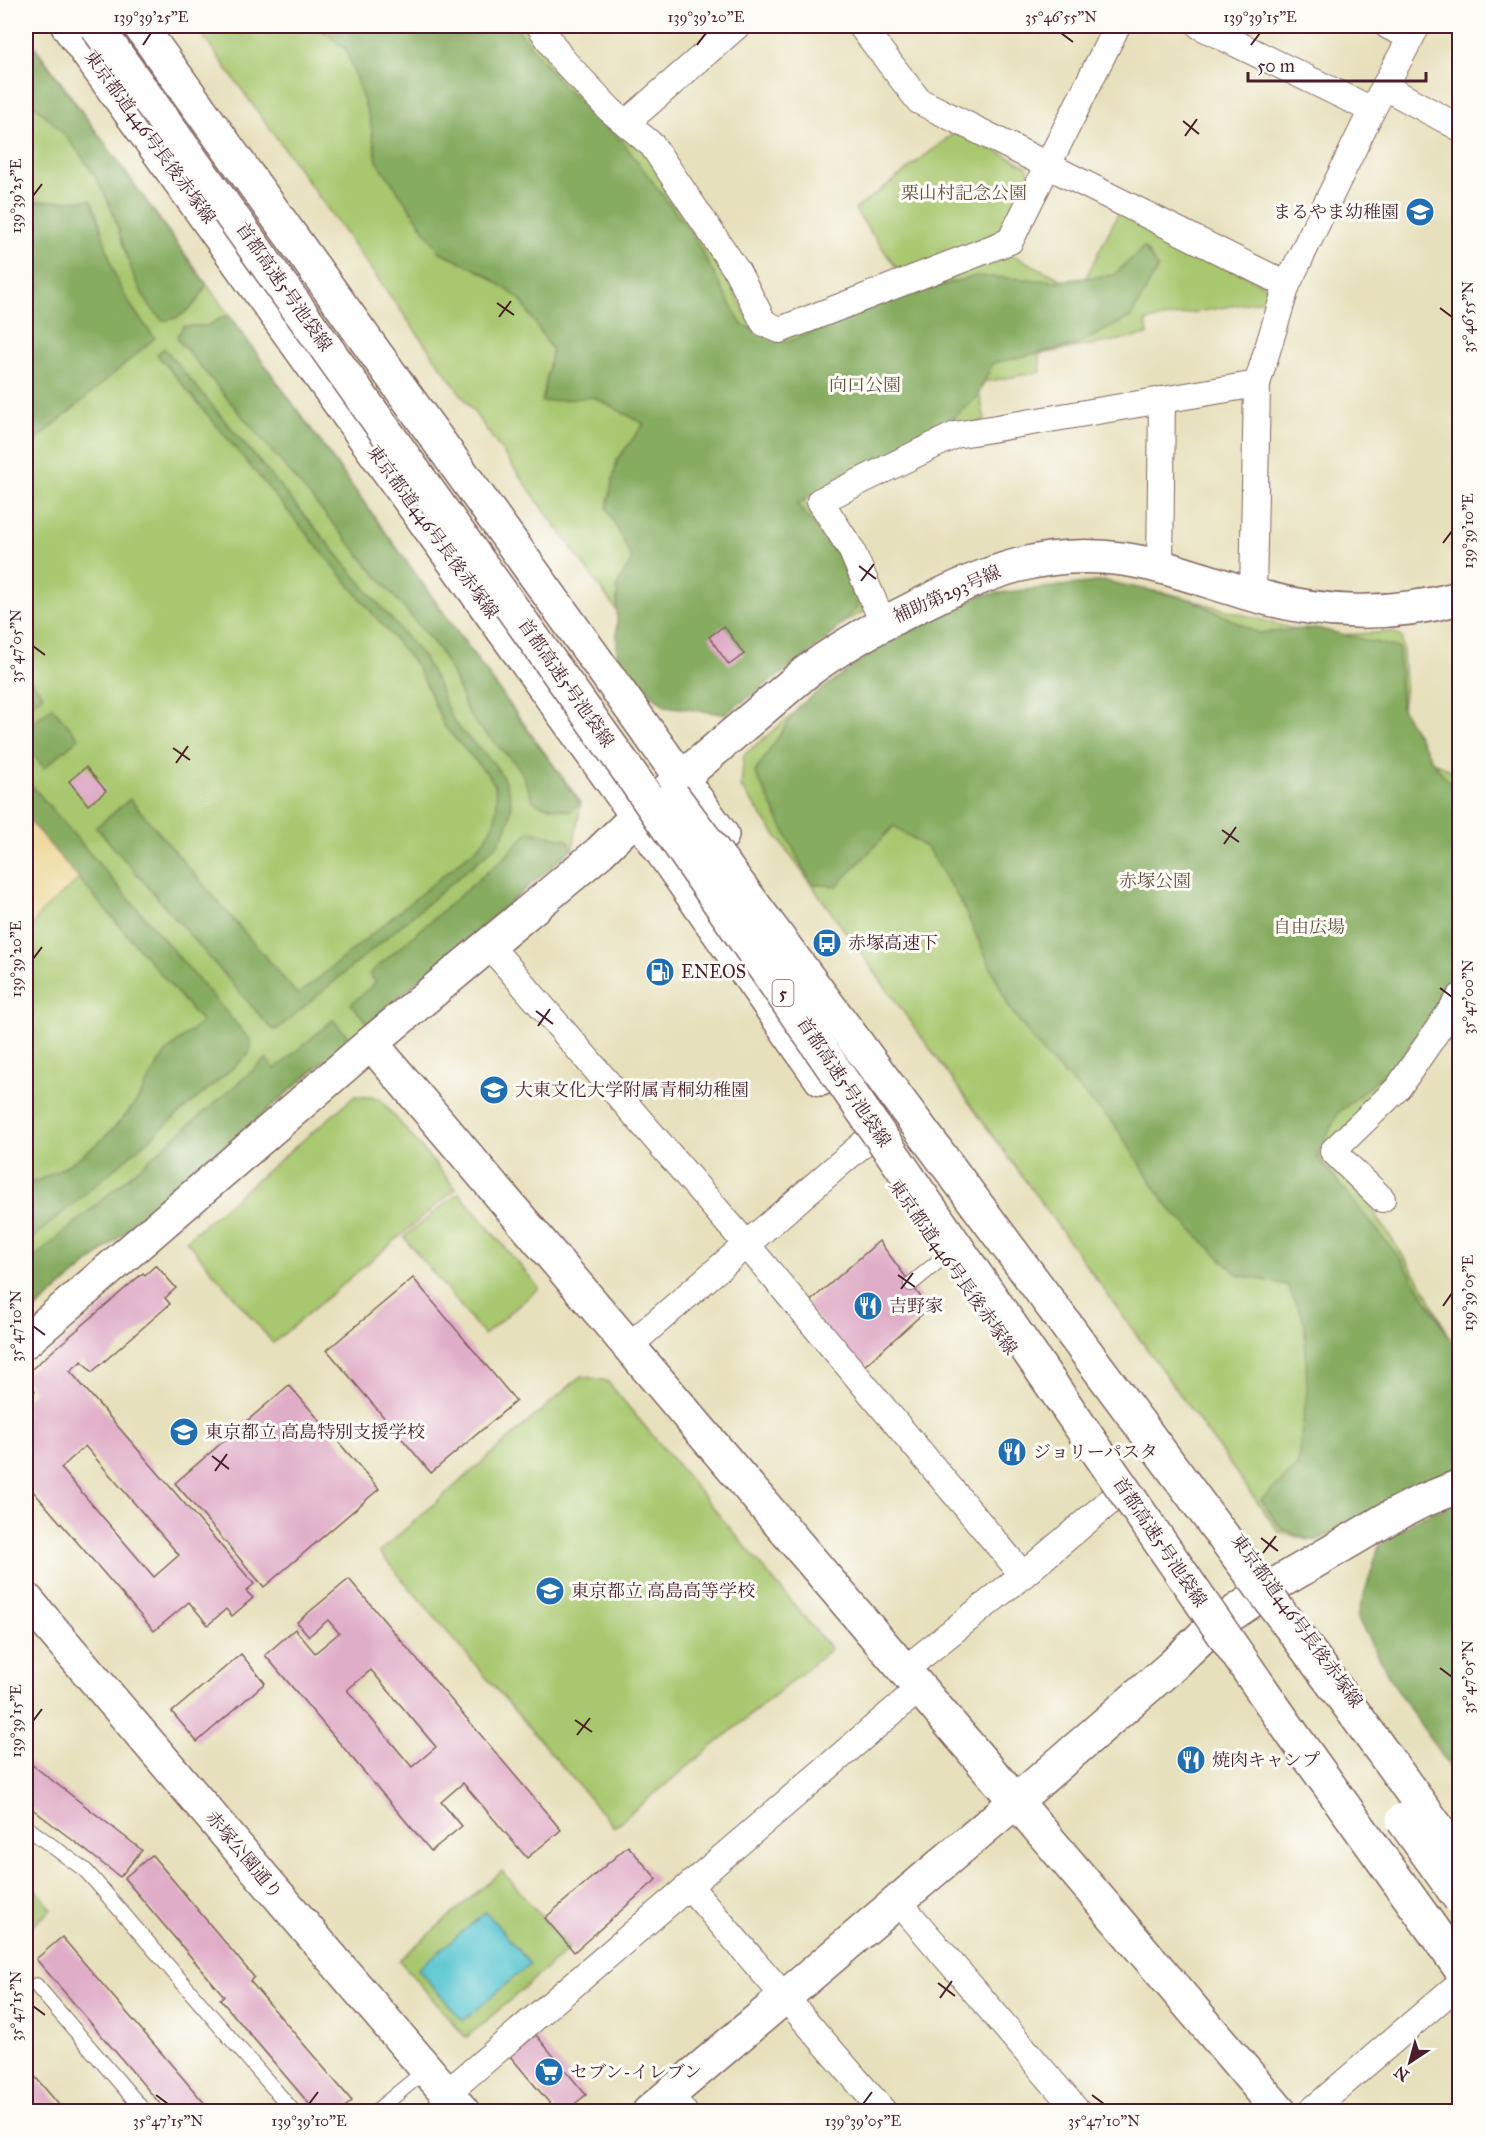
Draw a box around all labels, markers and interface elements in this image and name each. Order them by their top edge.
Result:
text: 139°39'25"E [113,8,189,26]
text: 139°39'20"E [667,8,745,26]
text: 35°46'55"N [1025,8,1097,26]
text: 139°39'15"E [1223,8,1297,26]
scale bar [1248,45,1426,83]
street label: 東京都道446号長後赤塚線 [80,46,220,228]
text: 50 m [1257,55,1295,77]
text: 139°39'25"E [7,158,25,234]
park label: 栗山村記念公園 [901,182,1027,204]
school or university icon: まるやま幼稚園 [1404,196,1436,228]
place label: まるやま幼稚園 [1273,201,1399,223]
street label: 首都高速5号池袋線 [231,218,337,356]
text: 35°46'55"N [1459,281,1477,353]
park label: 向口公園 [829,374,901,396]
street label: 東京都道446号長後赤塚線 [363,441,503,623]
text: 139°39'10"E [1459,493,1477,569]
street label: 補助第293号線 [890,560,1004,628]
text: 35°47'05"N [7,609,25,683]
street label: 首都高速5号池袋線 [513,614,619,752]
park label: 赤塚公園 [1119,870,1191,892]
park label: 自由広場 [1273,916,1345,938]
text: 139°39'20"E [7,920,25,998]
bus stop icon: 赤塚高速下 [811,927,843,959]
place label: 赤塚高速下 [848,932,938,954]
fuel station icon: ENEOS [644,956,676,988]
text: 35°47'00"N [1459,959,1477,1035]
place label: ENEOS [681,961,746,983]
road number: 5 [772,980,794,1006]
street label: 首都高速5号池袋線 [792,1013,896,1151]
school or university icon: 大東文化大学附属青桐幼稚園 [478,1074,510,1106]
place label: 大東文化大学附属青桐幼稚園 [515,1079,749,1101]
street label: 東京都道446号長後赤塚線 [884,1175,1022,1359]
text: 139°39'05"E [1459,1254,1477,1331]
text: 35°47'10"N [7,1290,25,1362]
restaurant icon: 吉野家 [852,1290,884,1322]
place label: 吉野家 [889,1295,943,1317]
school or university icon: 東京都立 高島特別支援学校 [168,1416,200,1448]
place label: 東京都立 高島特別支援学校 [205,1421,425,1443]
restaurant icon: ジョリーパスタ [996,1436,1028,1468]
place label: ジョリーパスタ [1033,1441,1158,1463]
street label: 首都高速5号池袋線 [1108,1473,1212,1611]
street label: 東京都道446号長後赤塚線 [1227,1530,1367,1712]
school or university icon: 東京都立 高島高等学校 [534,1575,566,1607]
place label: 東京都立 高島高等学校 [571,1580,755,1602]
text: 35°47'05"N [1459,1640,1477,1714]
text: 139°39'15"E [7,1684,25,1758]
restaurant icon: 焼肉キャンプ [1175,1744,1207,1776]
place label: 焼肉キャンプ [1212,1749,1320,1771]
street label: 赤塚公園通り [201,1807,287,1903]
text: 35°47'15"N [7,1971,25,2041]
north arrow [1380,2032,1440,2092]
supermarket icon: セブン-イレブン [533,2056,565,2088]
place label: セブン-イレブン [570,2061,702,2083]
text: N [1390,2062,1413,2085]
text: 35°47'15"N [133,2112,203,2130]
text: 139°39'10"E [271,2112,347,2130]
text: 139°39'05"E [825,2112,902,2130]
text: 35°47'10"N [1068,2112,1140,2130]

